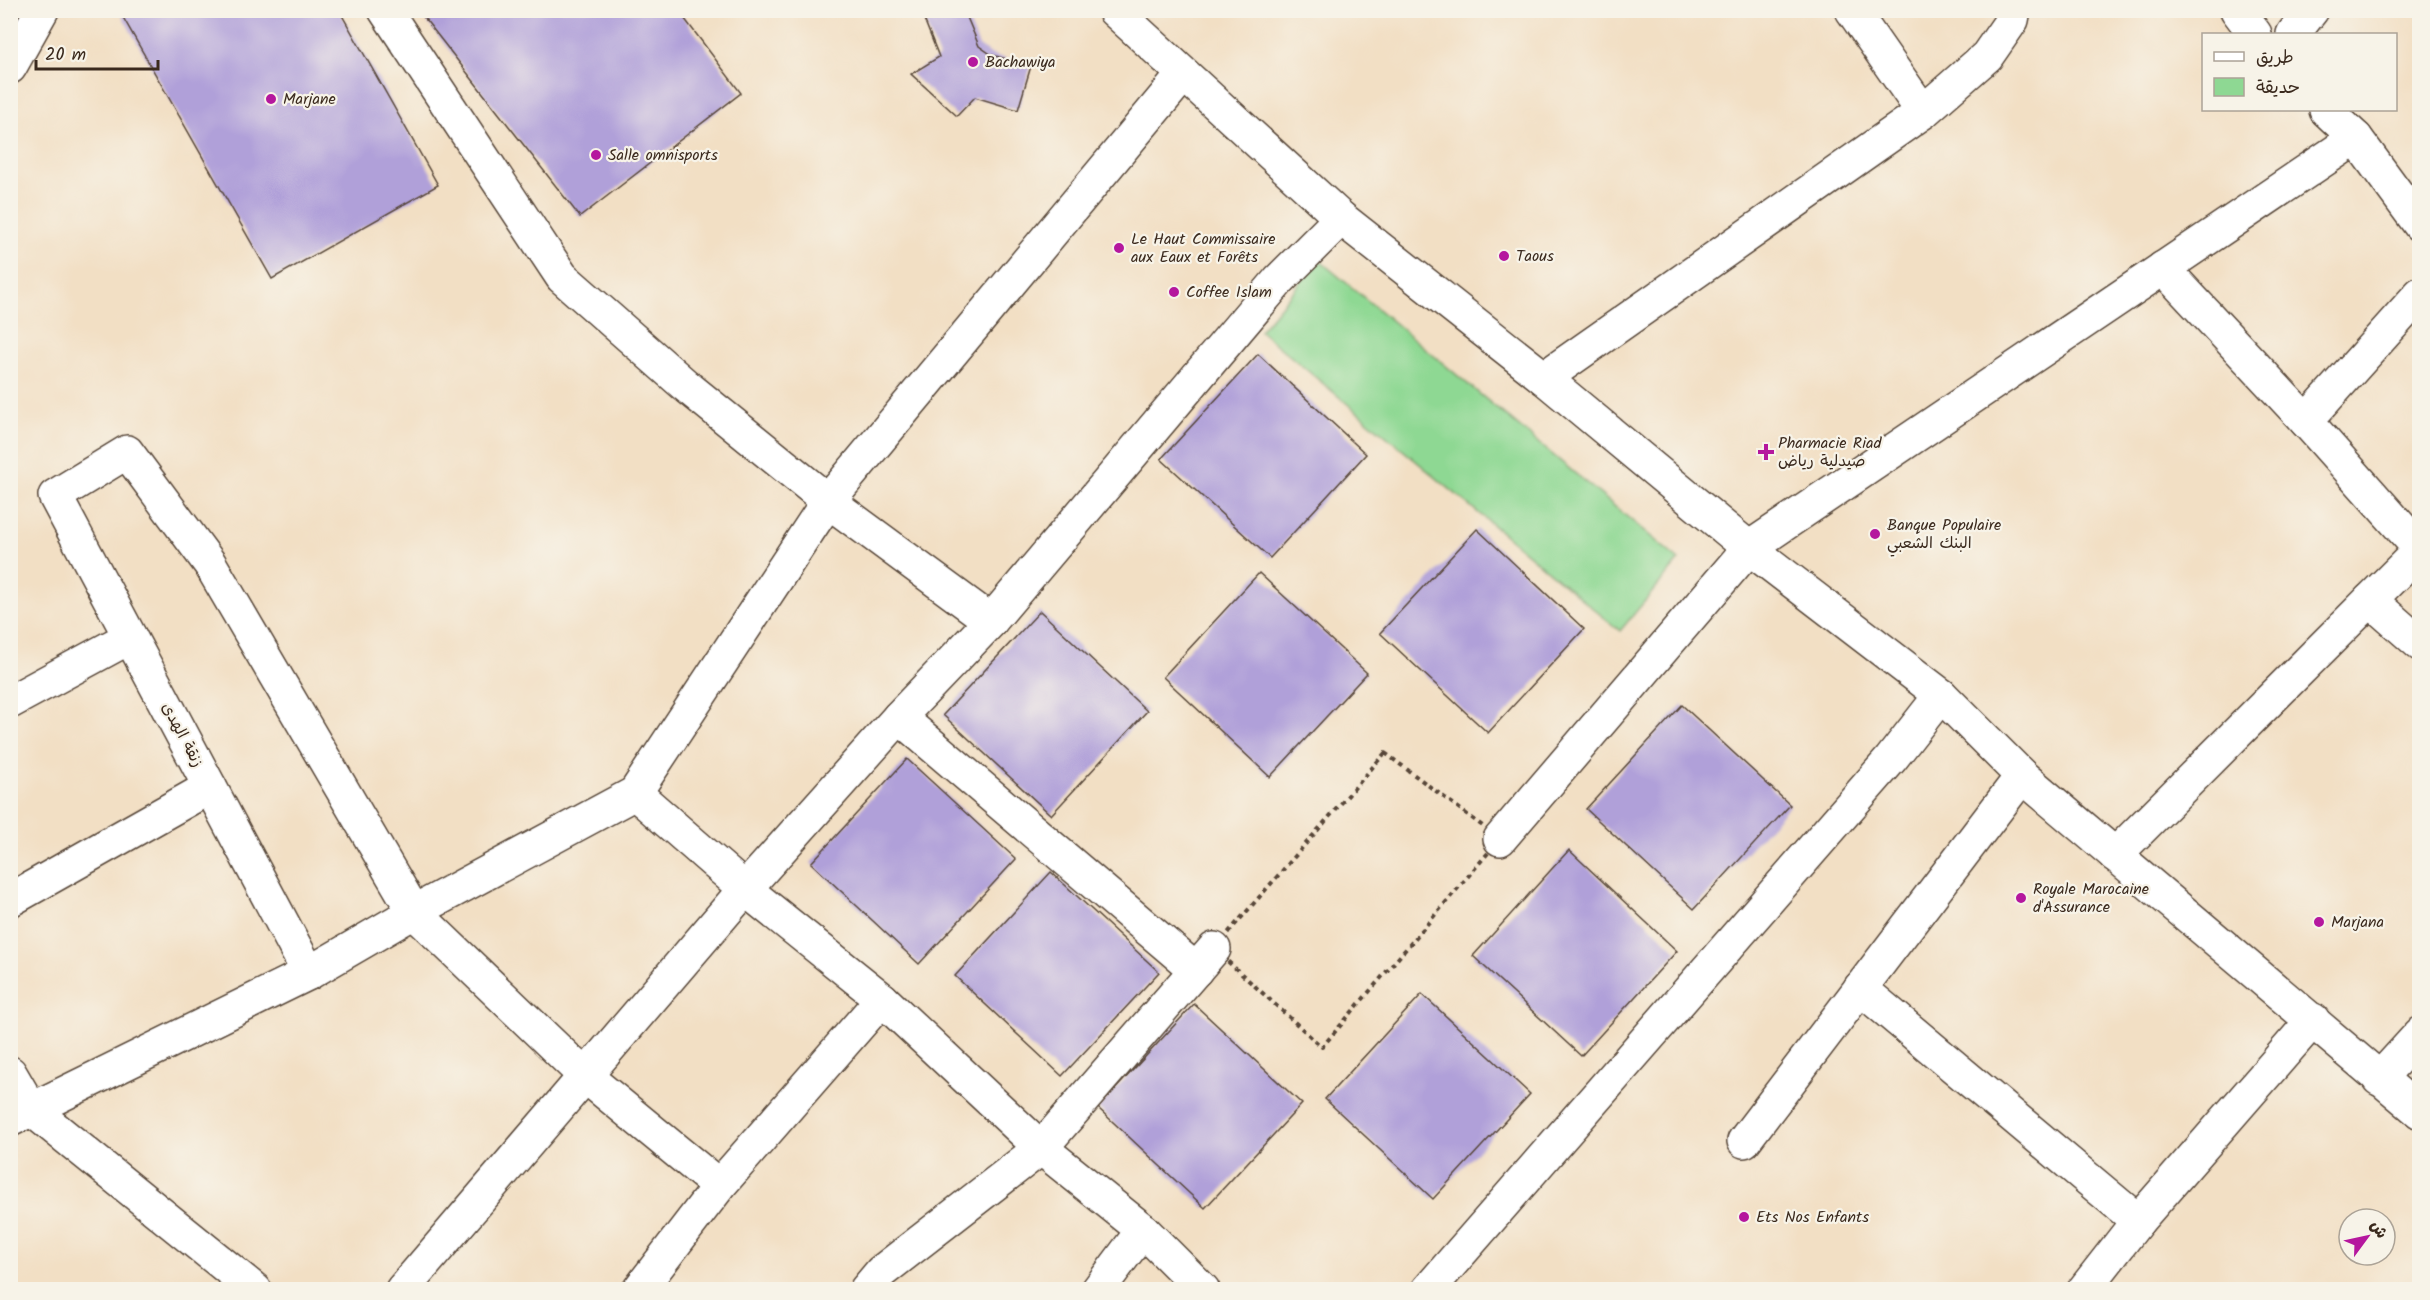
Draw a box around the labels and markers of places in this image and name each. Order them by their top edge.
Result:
place label: Bachawiya [985,50,1055,75]
marker: Bachawiya [966,55,980,69]
place label: Marjane [283,87,336,112]
marker: Marjane [264,92,278,106]
place label: Salle omnisports [608,143,718,168]
marker: Salle omnisports [589,148,603,162]
place label: Le Haut Commissaire aux Eaux et Forêts [1131,227,1275,270]
marker: Le Haut Commissaire aux Eaux et Forêts [1112,241,1126,255]
place label: Taous [1516,244,1554,269]
marker: Taous [1497,249,1511,263]
place label: Coffee Islam [1186,280,1272,305]
marker: Coffee Islam [1167,285,1181,299]
place label: Pharmacie Riad صيدلية رياض [1778,431,1883,474]
marker: Pharmacie Riad صيدلية رياض [1759,445,1773,459]
place label: Banque Populaire البنك الشعبي [1887,513,2001,557]
marker: Banque Populaire البنك الشعبي [1868,527,1882,541]
place label: Royale Marocaine d'Assurance [2033,877,2149,920]
marker: Royale Marocaine d'Assurance [2014,891,2028,905]
place label: Marjana [2331,910,2384,935]
marker: Marjana [2312,915,2326,929]
place label: Ets Nos Enfants [1756,1205,1869,1230]
marker: Ets Nos Enfants [1737,1210,1751,1224]

